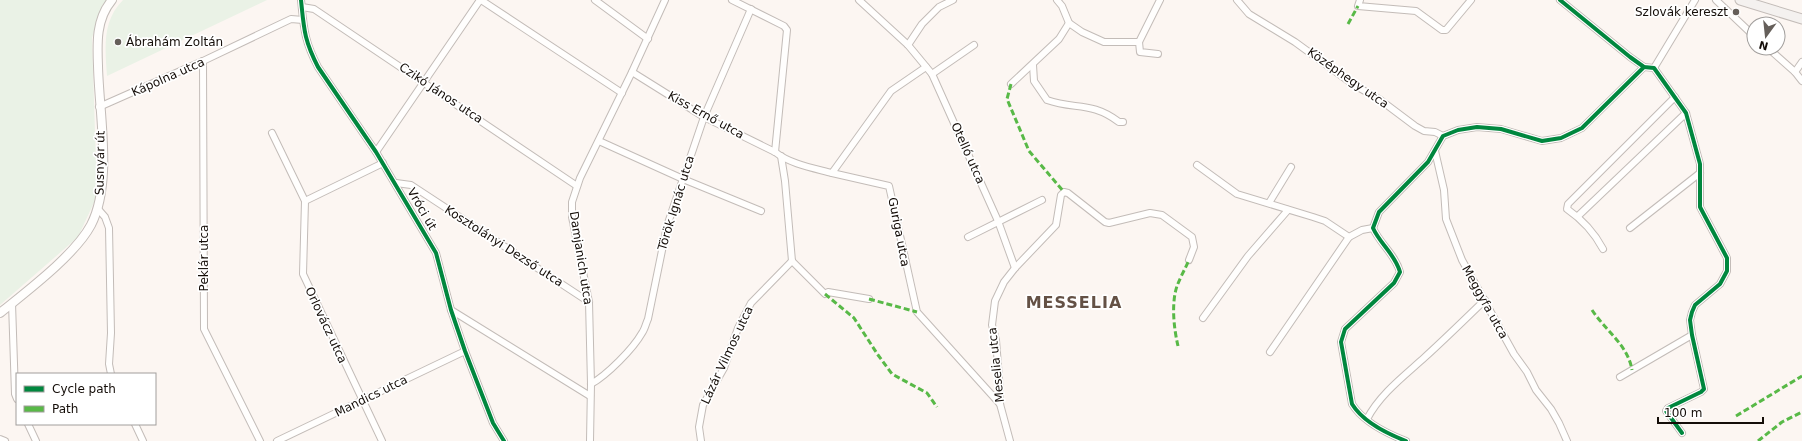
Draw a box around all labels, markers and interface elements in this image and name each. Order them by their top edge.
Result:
place label: Szlovák kereszt [1635,5,1728,19]
marker: Szlovák kereszt [1731,7,1741,17]
north arrow [1746,16,1786,56]
place label: Ábrahám Zoltán [126,34,223,49]
marker: Ábrahám Zoltán [113,37,123,47]
text: N [1757,38,1770,53]
street label: Középhegy utca [1305,45,1391,111]
street label: Kápolna utca [129,55,207,99]
street label: Czikó János utca [397,60,485,126]
street label: Kiss Ernő utca [665,88,747,142]
street label: Otelló utca [948,120,988,186]
street label: Susnyár út [92,130,108,195]
street label: Török Ignác utca [655,154,697,253]
street label: Vróci út [404,185,440,233]
street label: Guriga utca [885,196,913,268]
street label: Kosztolányi Dezső utca [442,202,566,290]
street label: Damjanich utca [567,210,595,306]
street label: Peklár utca [197,225,211,291]
street label: Meggyfa utca [1459,263,1511,341]
street label: Orlovácz utca [302,285,350,365]
district label: MESSELIA [1026,293,1122,312]
street label: Lázár Vilmos utca [698,304,756,406]
street label: Meselia utca [985,327,1007,403]
street label: Mandics utca [332,372,410,420]
legend [16,373,156,425]
text: Cycle path [52,382,116,396]
scale bar [1658,399,1763,425]
text: Path [52,402,78,416]
text: 100 m [1664,406,1702,420]

